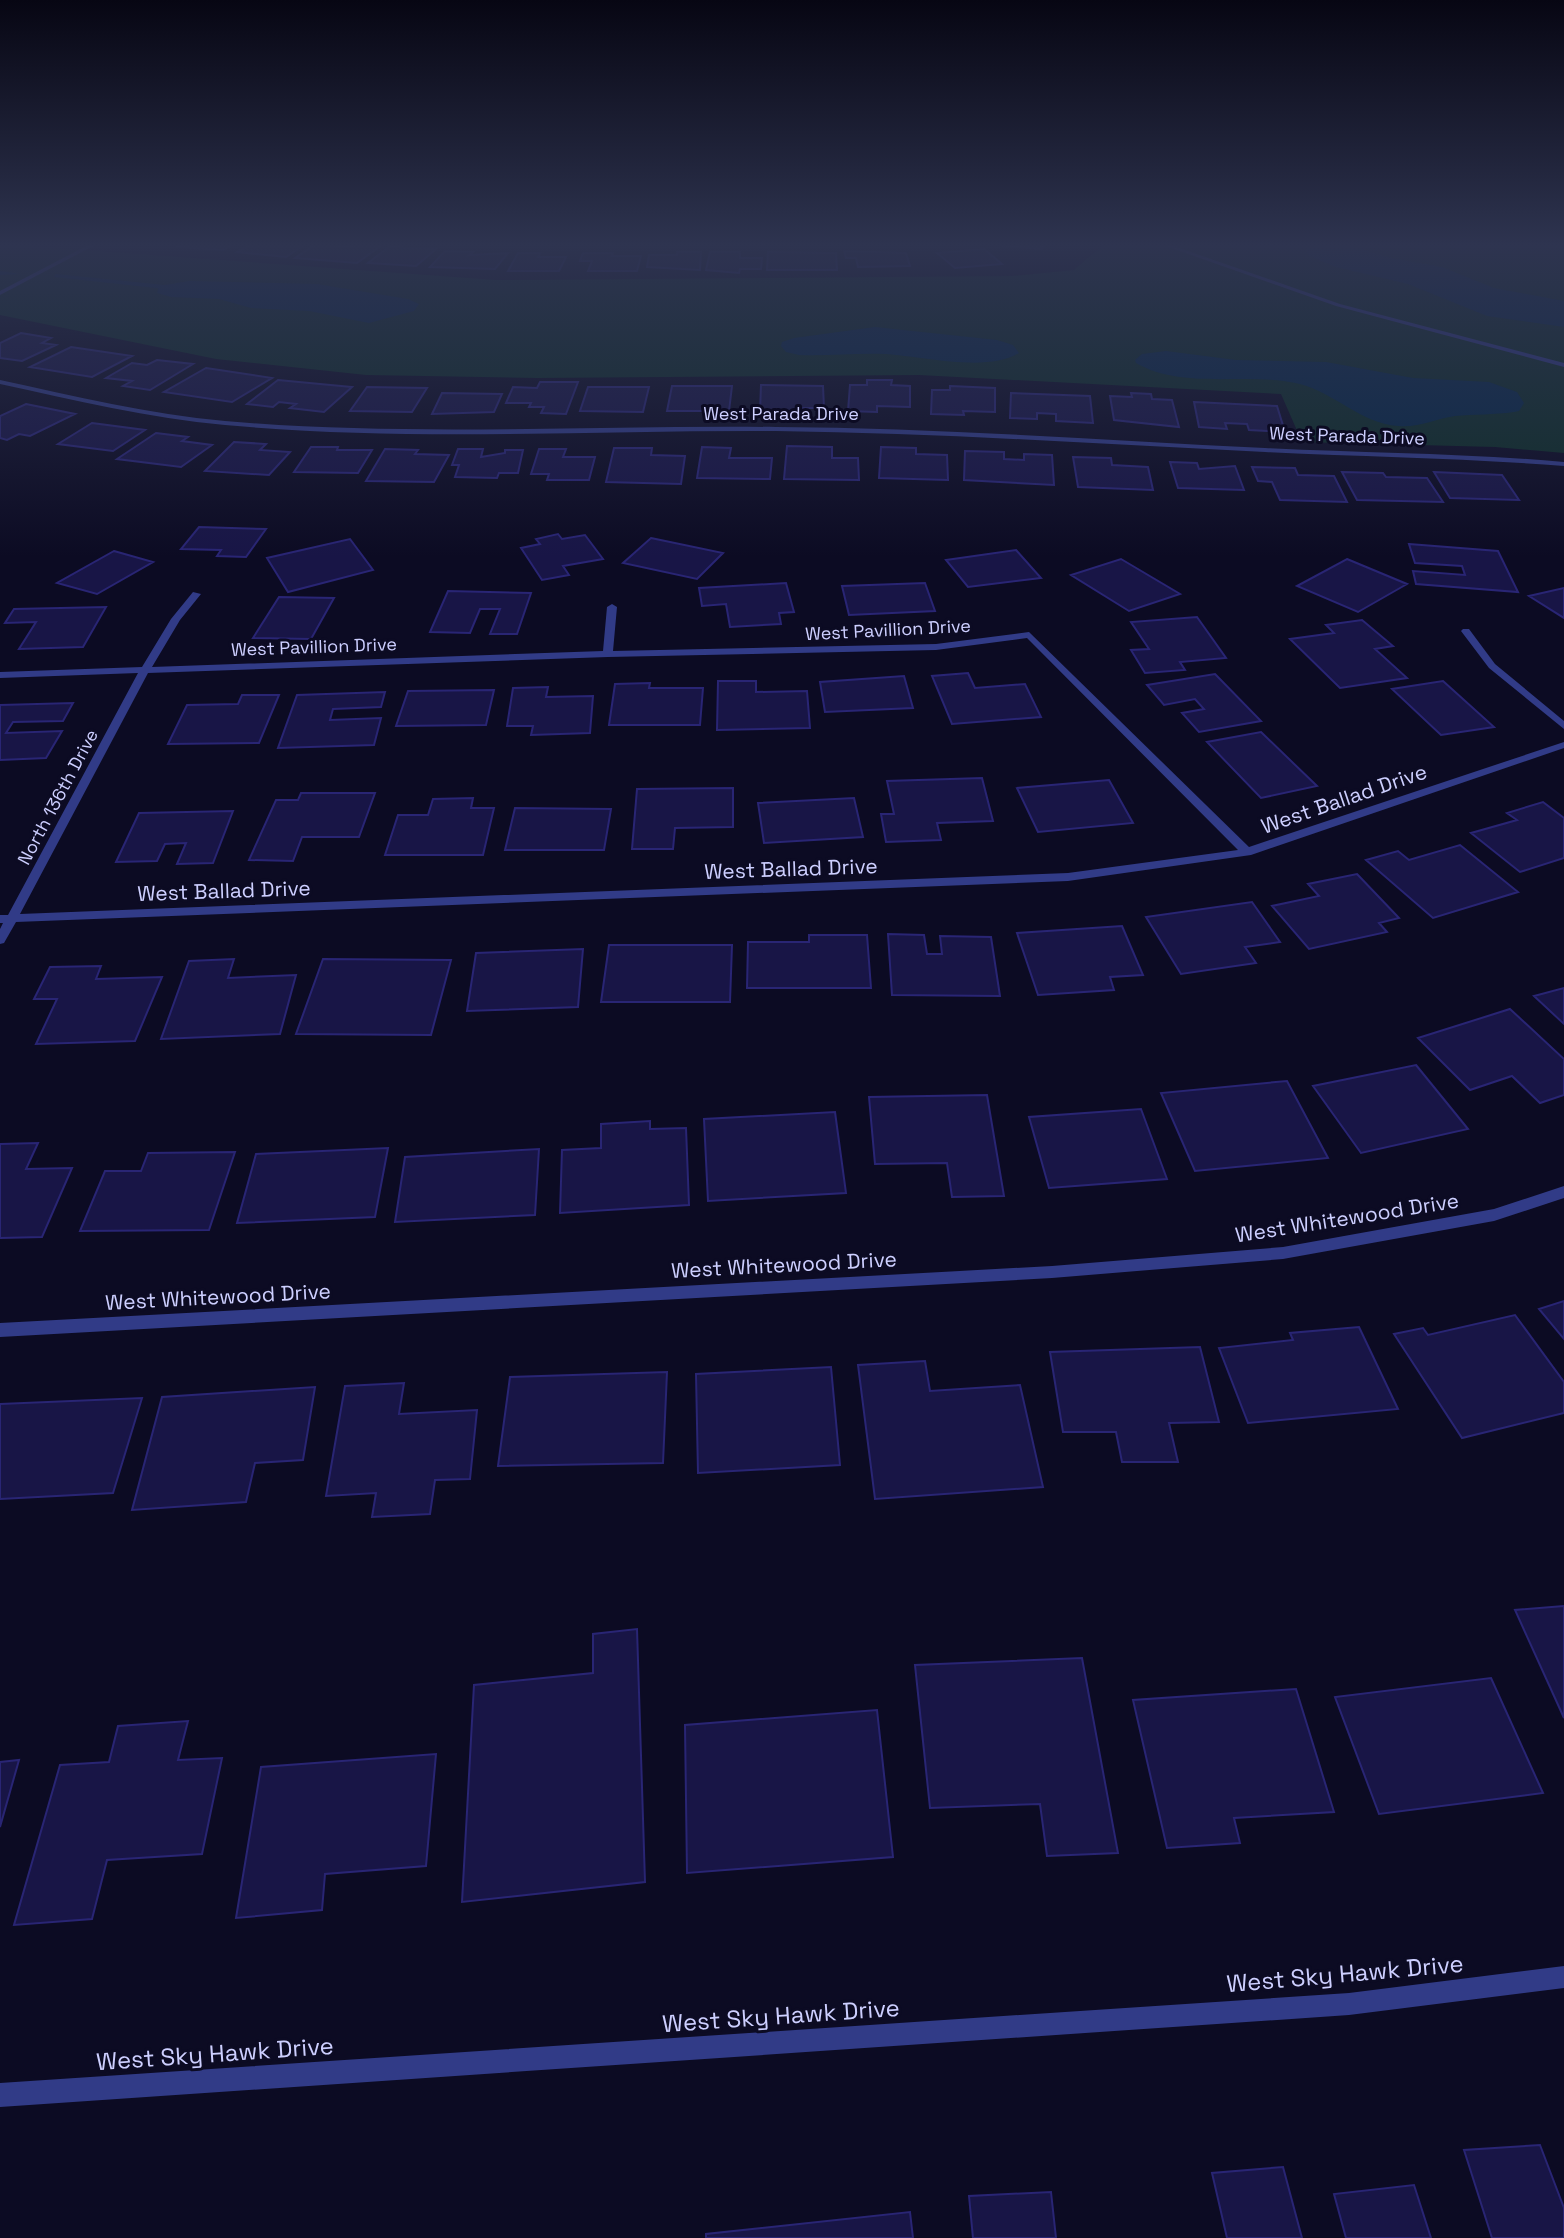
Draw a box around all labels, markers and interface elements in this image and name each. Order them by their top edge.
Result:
street label: West Parada Drive [703,402,859,425]
street label: West Parada Drive [1269,421,1425,450]
street label: West Pavillion Drive [804,614,972,645]
street label: West Pavillion Drive [231,632,397,661]
street label: North 136th Drive [12,725,103,869]
street label: West Ballad Drive [1257,757,1430,840]
street label: West Ballad Drive [704,852,878,885]
street label: West Ballad Drive [137,874,311,907]
street label: West Whitewood Drive [1233,1186,1461,1249]
street label: West Whitewood Drive [670,1245,898,1284]
street label: West Whitewood Drive [104,1277,332,1316]
street label: West Sky Hawk Drive [1225,1948,1465,1999]
street label: West Sky Hawk Drive [661,1992,901,2039]
street label: West Sky Hawk Drive [95,2030,335,2077]

